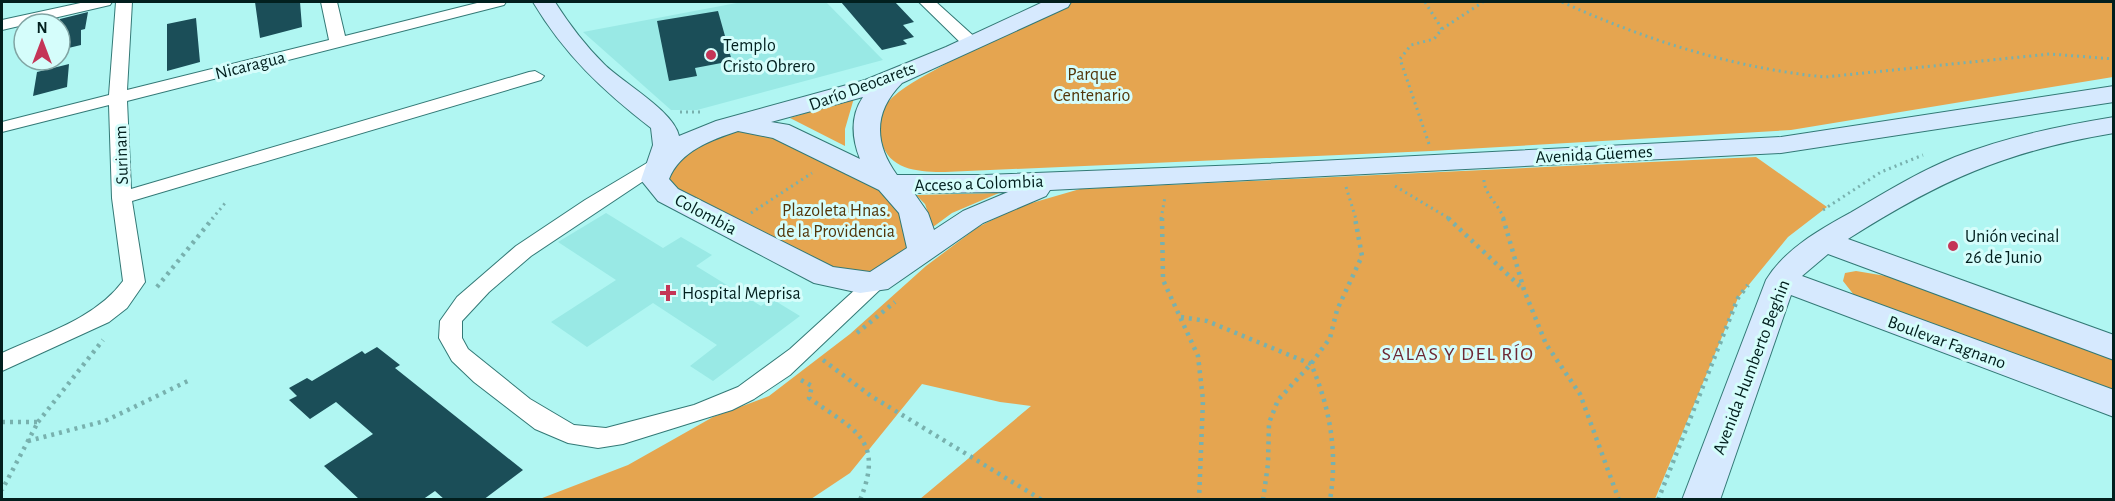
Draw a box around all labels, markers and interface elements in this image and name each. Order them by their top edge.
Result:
north arrow [12,12,72,72]
text: N [36,20,48,36]
place label: Templo Cristo Obrero [723,37,816,76]
marker: Templo Cristo Obrero [704,48,718,62]
street label: Nicaragua [213,49,287,83]
street label: Darío Deocarets [807,59,918,115]
park label: Parque Centenario [1054,66,1131,105]
street label: Surinam [112,125,132,185]
street label: Avenida Güemes [1535,143,1653,167]
street label: Acceso a Colombia [914,173,1044,195]
street label: Colombia [672,191,739,239]
park label: Plazoleta Hnas. de la Providencia [777,202,895,241]
place label: Unión vecinal 26 de Junio [1965,228,2059,267]
marker: Unión vecinal 26 de Junio [1946,239,1960,253]
street label: Avenida Humberto Beghin [1710,278,1794,457]
marker: Hospital Meprisa [659,284,677,302]
place label: Hospital Meprisa [682,285,801,303]
street label: Boulevar Fagnano [1885,313,2008,373]
district label: SALAS Y DEL RÍO [1382,343,1534,364]

